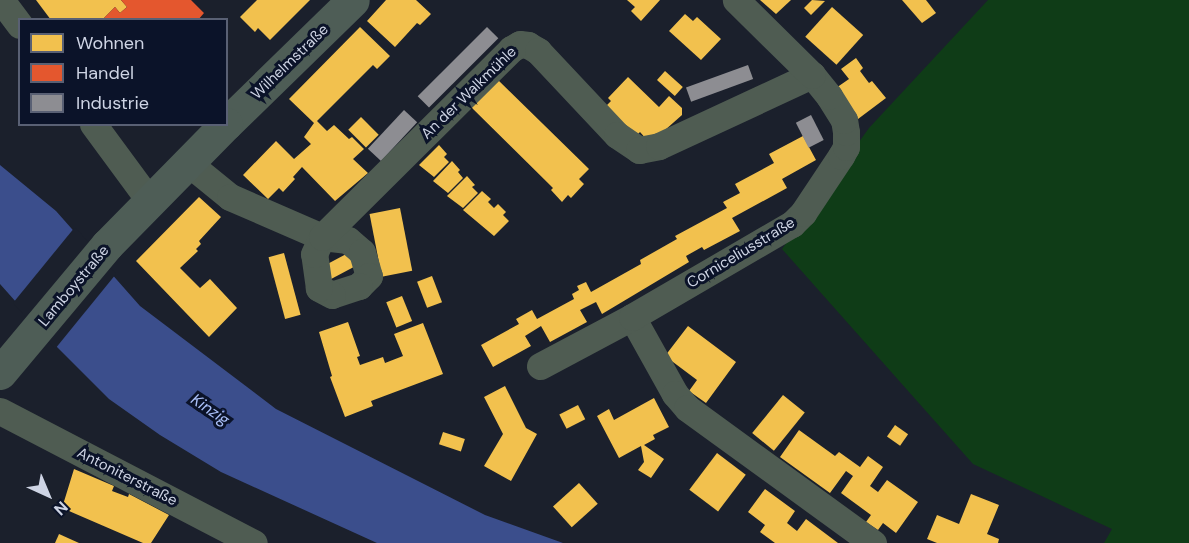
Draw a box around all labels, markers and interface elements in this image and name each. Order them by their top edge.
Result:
legend [18,18,228,126]
street label: Wilhelmstraße [248,21,332,103]
text: Wohnen [76,31,144,55]
street label: An der Walkmühle [418,43,520,143]
text: Handel [76,61,134,85]
text: Industrie [76,91,149,115]
street label: Corniceliusstraße [684,214,798,292]
street label: Lamboystraße [35,242,113,330]
water label: Kinzig [187,390,233,430]
street label: Antoniterstraße [74,444,180,510]
north arrow [18,465,78,525]
text: N [49,497,72,520]

